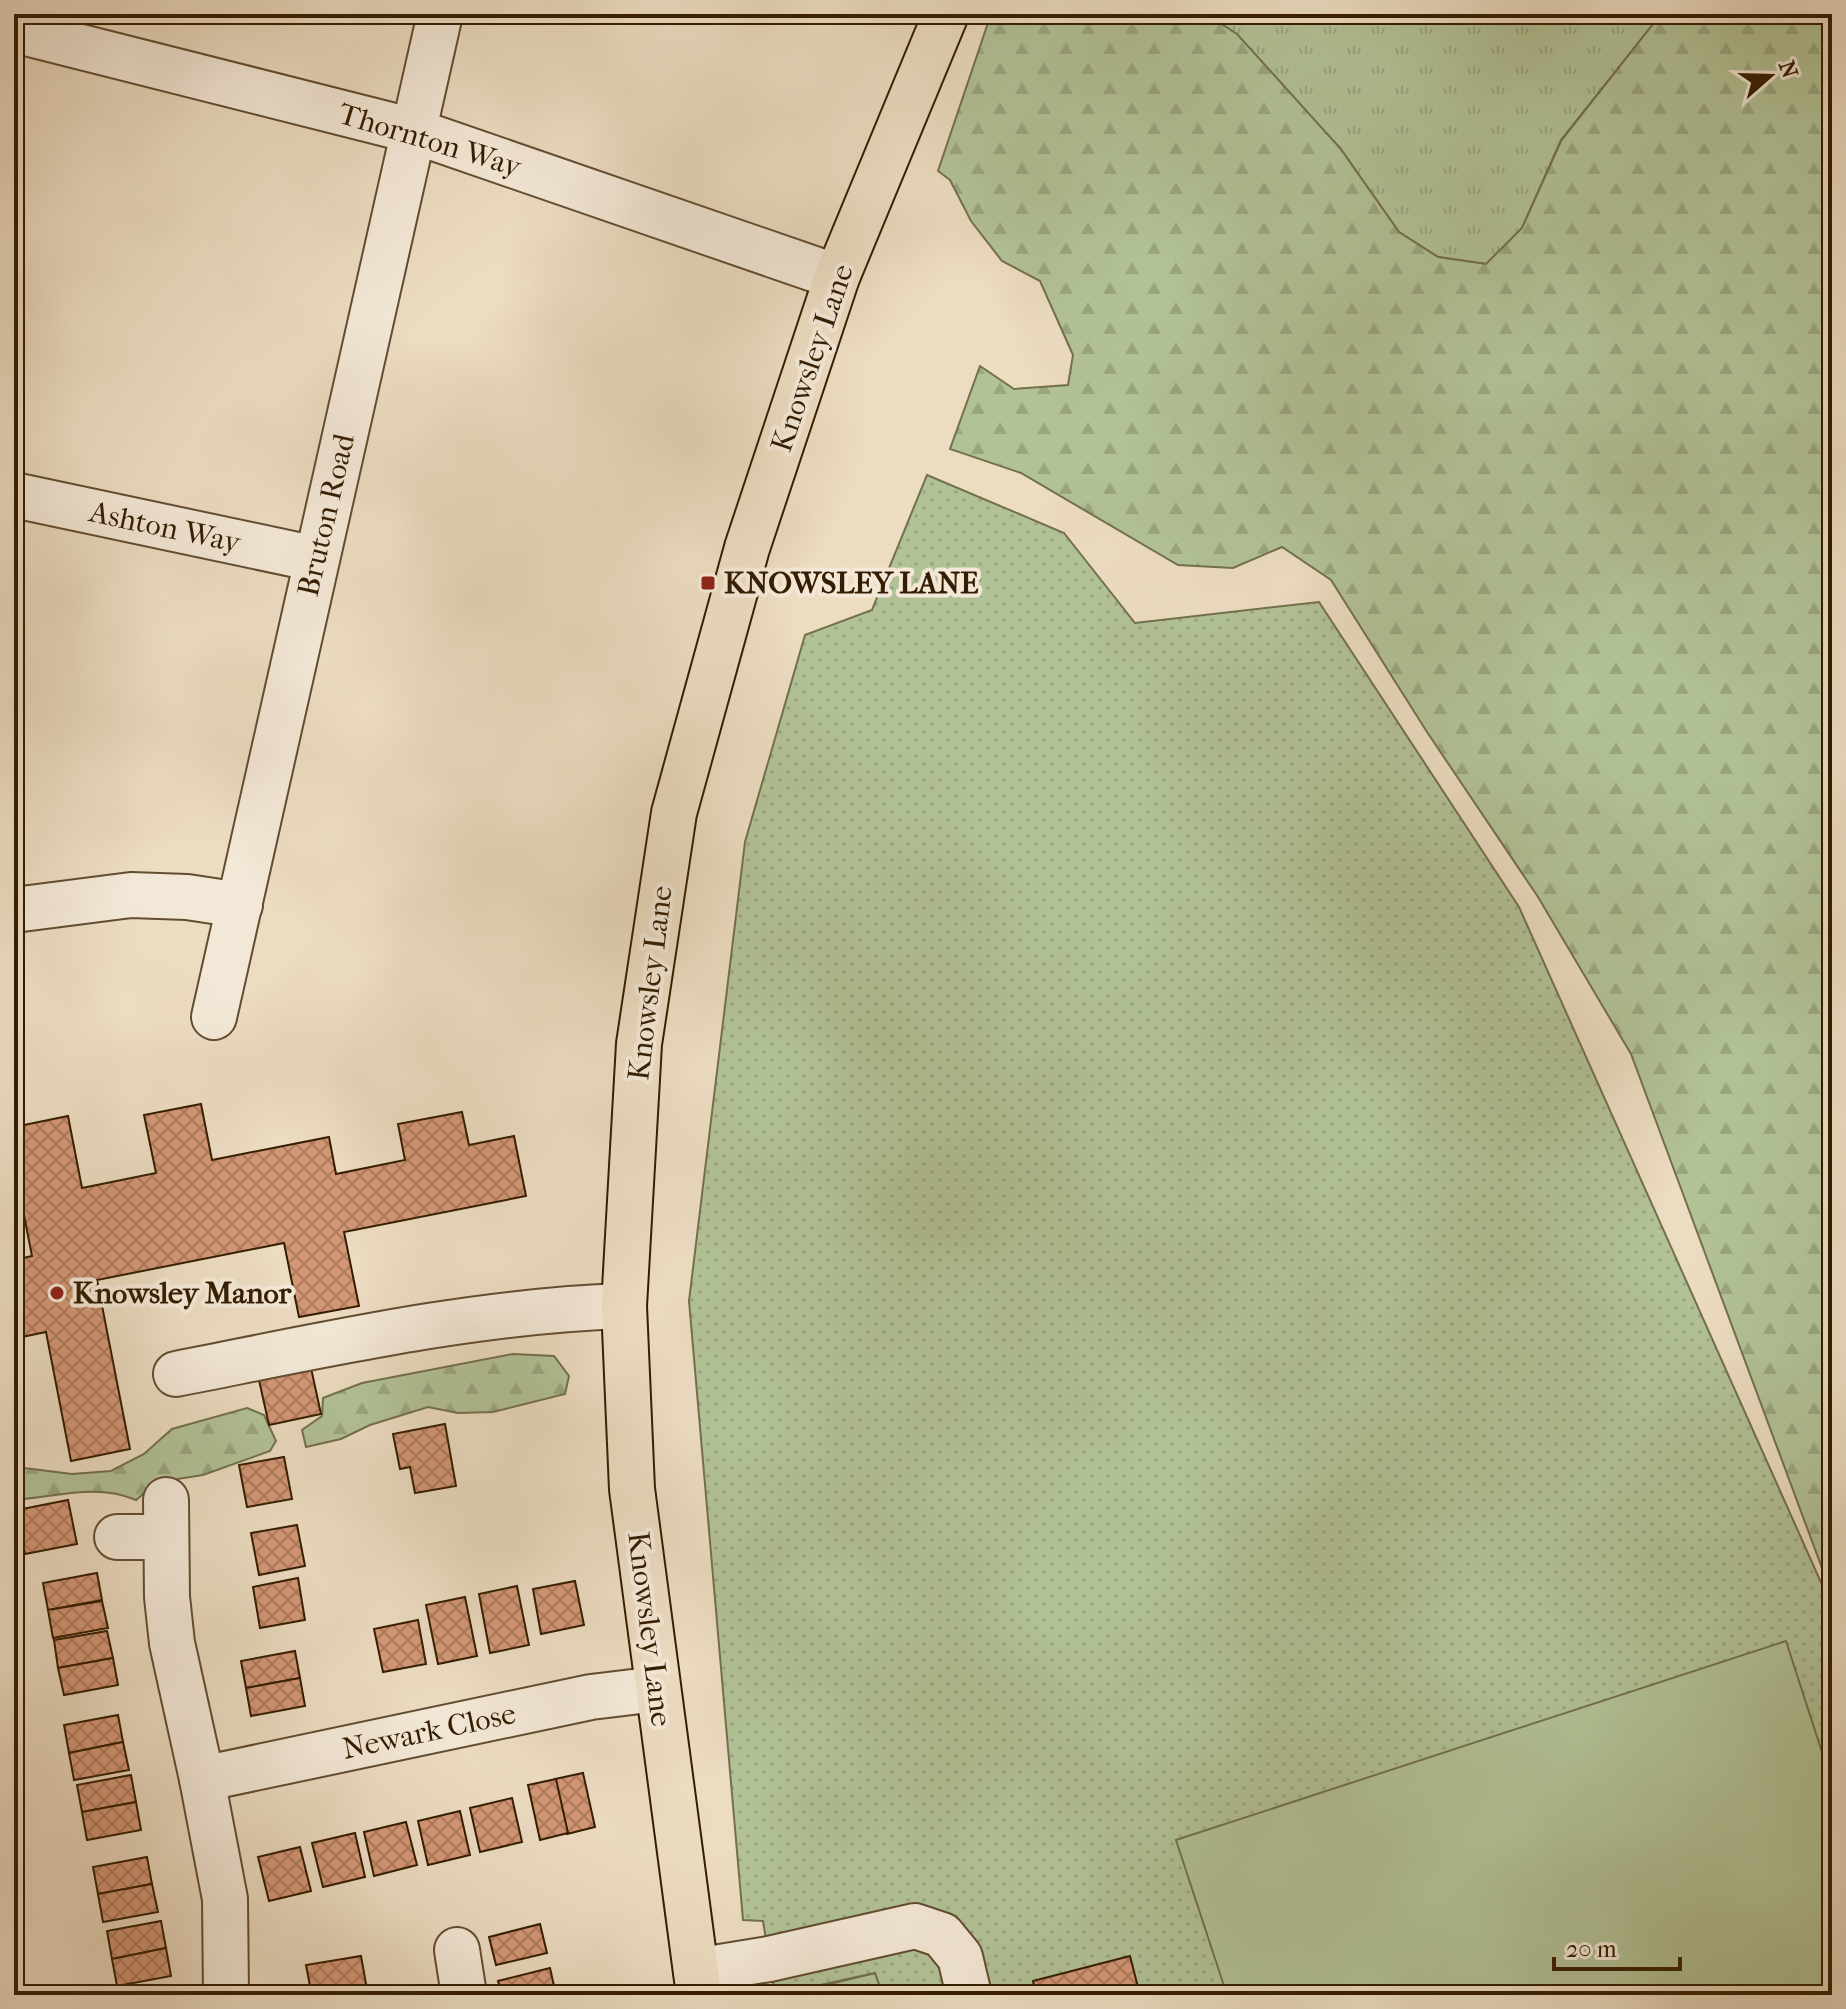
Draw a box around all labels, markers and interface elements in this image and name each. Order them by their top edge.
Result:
north arrow [1730,36,1810,116]
text: N [1773,57,1803,82]
street label: Thornton Way [334,96,526,185]
street label: Knowsley Lane [764,260,861,457]
street label: Bruton Road [291,430,362,600]
street label: Ashton Way [85,494,245,561]
place label: KNOWSLEY LANE [724,566,978,601]
marker: KNOWSLEY LANE [699,574,717,592]
street label: Knowsley Lane [621,883,680,1082]
place label: Knowsley Manor [73,1276,292,1311]
marker: Knowsley Manor [48,1284,66,1302]
street label: Knowsley Lane [620,1530,679,1729]
street label: Newark Close [339,1696,519,1767]
scale bar [1554,1921,1680,1971]
text: 20 m [1566,1935,1617,1963]

